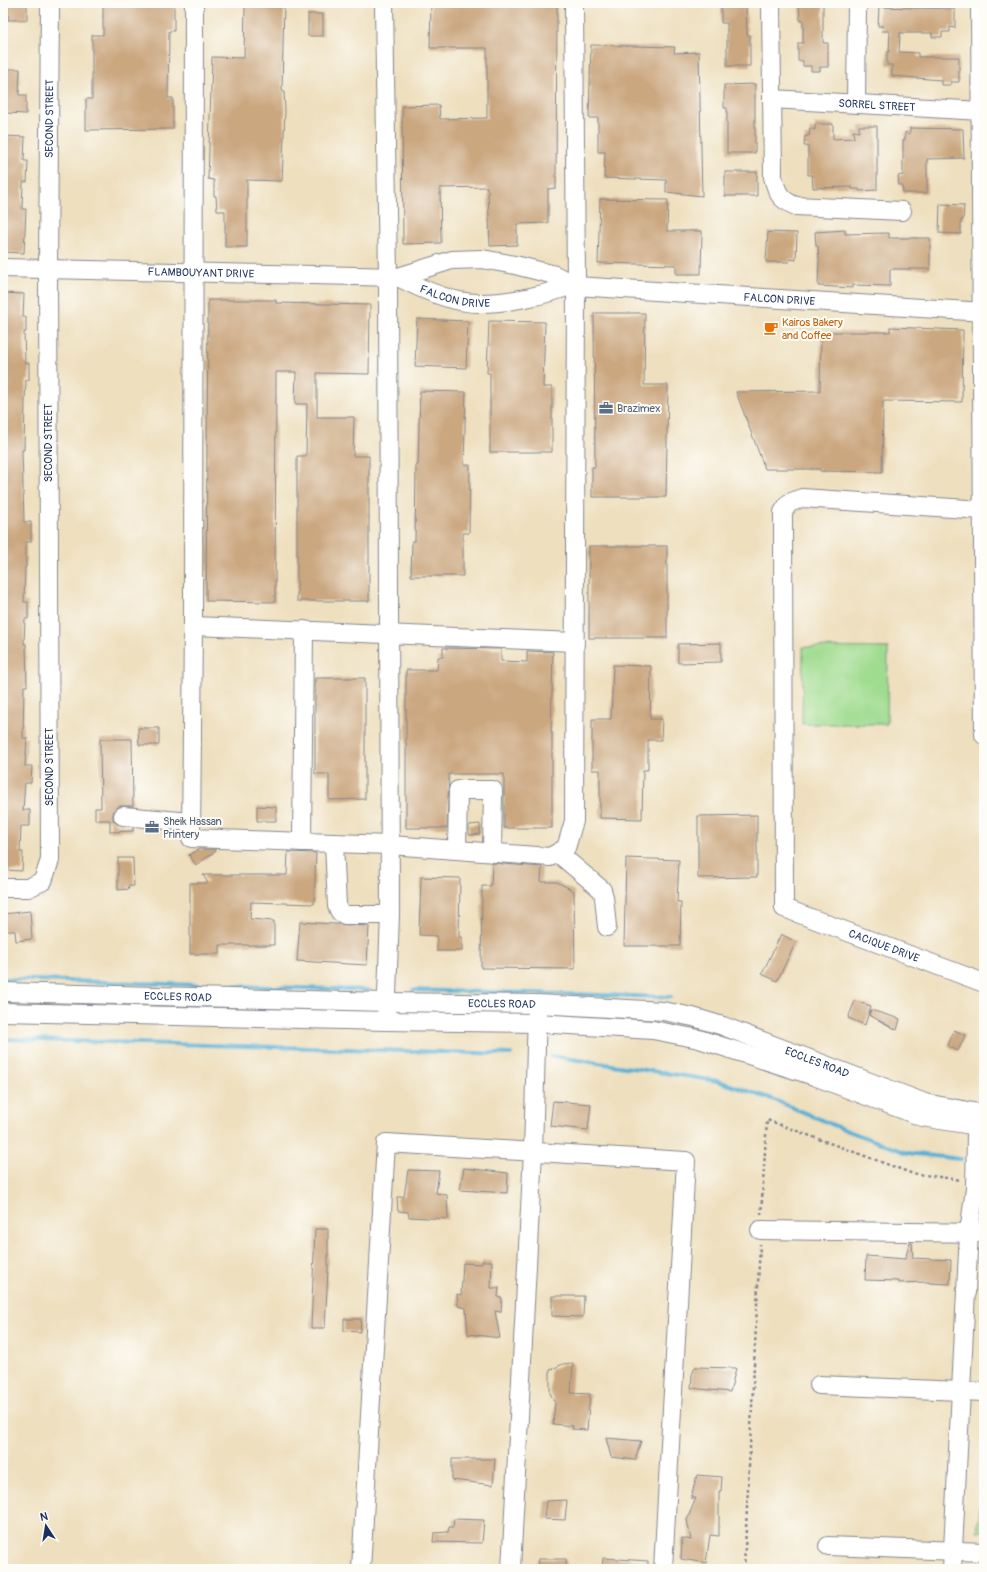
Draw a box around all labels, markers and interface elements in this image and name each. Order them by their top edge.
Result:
street label: SECOND STREET [42,79,56,158]
street label: SORREL STREET [838,96,916,114]
street label: FLAMBOUYANT DRIVE [147,265,255,280]
street label: FALCON DRIVE [418,282,491,310]
street label: FALCON DRIVE [743,290,816,308]
place label: Kairos Bakery and Coffee [782,316,843,342]
cafe icon: Kairos Bakery and Coffee [763,320,779,336]
office icon: Brazimex [598,400,614,416]
place label: Brazimex [617,402,660,415]
street label: SECOND STREET [42,404,55,482]
street label: SECOND STREET [43,728,56,806]
place label: Sheik Hassan Printery [163,815,222,841]
office icon: Sheik Hassan Printery [144,819,160,835]
street label: CACIQUE DRIVE [847,926,922,965]
street label: ECCLES ROAD [144,989,212,1004]
street label: ECCLES ROAD [468,997,536,1010]
street label: ECCLES ROAD [783,1044,851,1080]
north arrow [26,1506,66,1546]
text: N [39,1509,50,1524]

